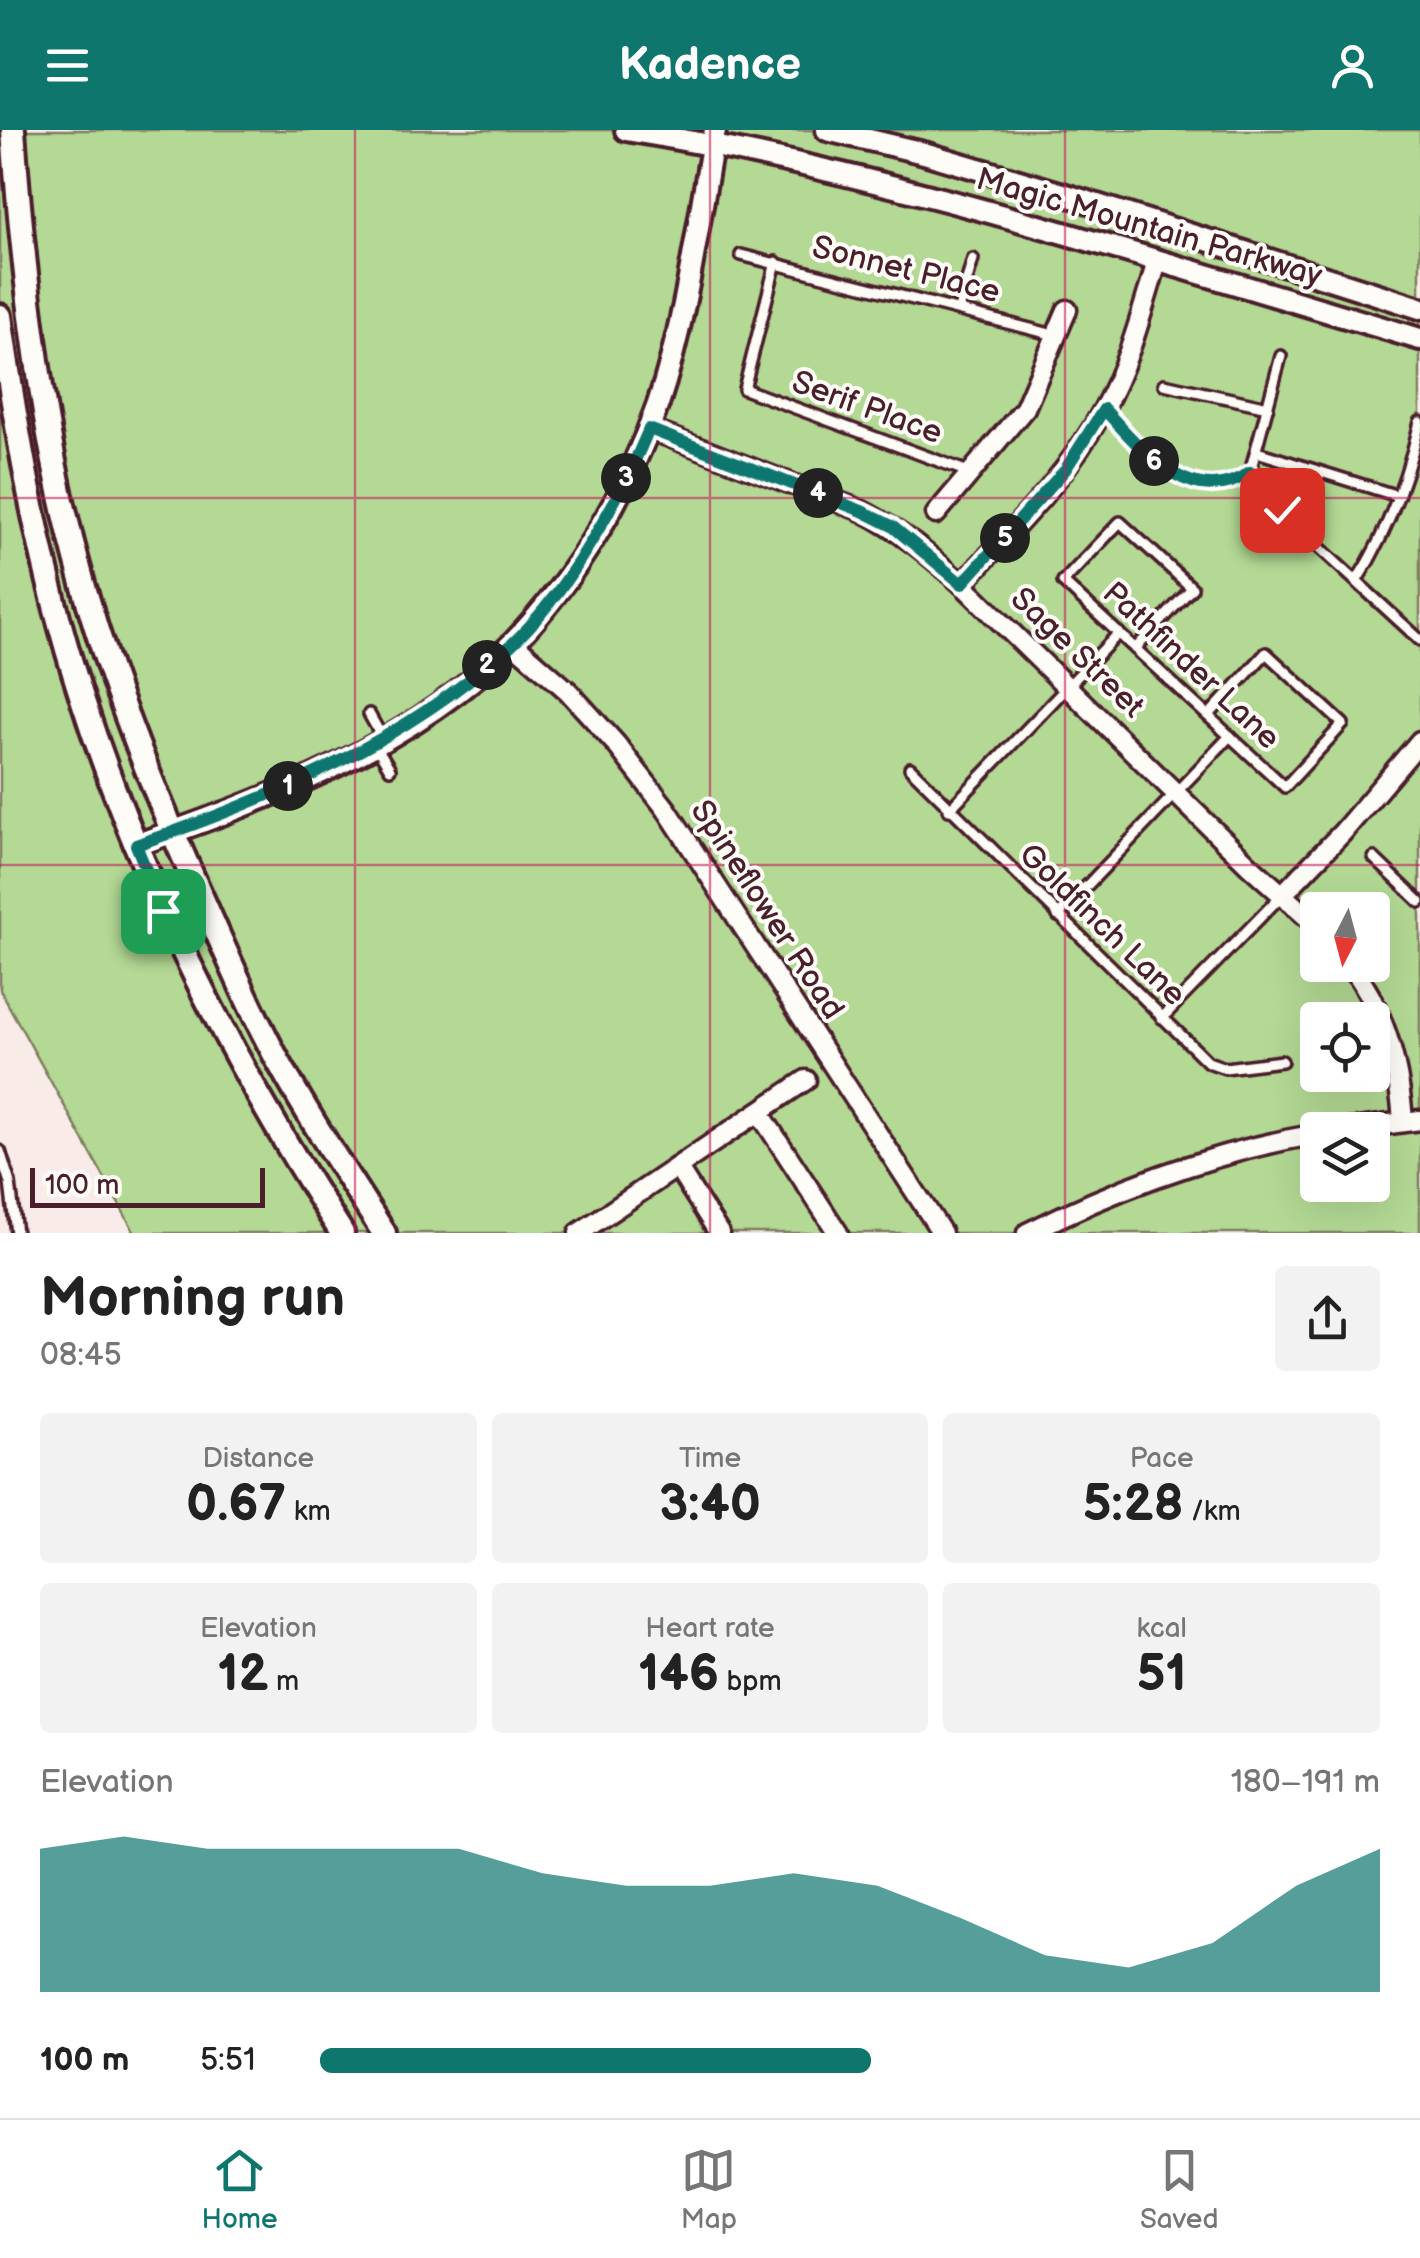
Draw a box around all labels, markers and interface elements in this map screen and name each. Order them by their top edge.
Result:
icon: menu [40,38,95,93]
text: Kadence [619,38,801,93]
icon: person [1325,38,1380,93]
street label: Magic Mountain Parkway [972,160,1327,296]
street label: Sonnet Place [808,228,1004,312]
street label: Serif Place [787,363,947,453]
pin: 6 [1129,436,1179,486]
text: 6 [1146,444,1162,477]
pin: 3 [601,453,651,503]
text: 3 [618,461,634,494]
pin: 4 [793,468,843,518]
pin [1240,468,1325,553]
text: 4 [810,476,826,509]
icon: check [1255,483,1310,538]
pin: 5 [980,513,1030,563]
text: 5 [997,521,1013,554]
street label: Pathfinder Lane [1094,574,1288,758]
street label: Sage Street [1002,580,1152,726]
pin: 2 [462,640,512,690]
text: 2 [479,648,495,681]
pin: 1 [263,761,313,811]
text: 1 [282,769,294,802]
street label: Spineflower Road [682,793,852,1027]
street label: Goldfinch Lane [1010,836,1194,1014]
pin [121,869,206,954]
icon: arrive [136,884,191,939]
north arrow [1300,892,1390,982]
map controls [1300,892,1390,1202]
button: locate [1300,1002,1390,1092]
button: layers [1300,1112,1390,1202]
scale bar [30,1163,265,1208]
text: 100 m [45,1169,119,1202]
text: Morning run [40,1265,345,1332]
button: share [1275,1266,1380,1371]
text: 08:45 [40,1336,122,1375]
text: Distance [202,1442,314,1475]
text: Time [679,1442,741,1475]
text: Pace [1130,1442,1194,1475]
text: 0.67 [186,1475,286,1535]
text: 3:40 [659,1475,761,1535]
text: 5:28 [1083,1475,1184,1535]
text: km [286,1495,331,1528]
text: /km [1184,1495,1241,1528]
text: Elevation [200,1612,317,1645]
text: Heart rate [645,1612,775,1645]
text: kcal [1137,1612,1187,1645]
text: 12 [217,1645,268,1705]
text: 146 [638,1645,719,1705]
text: 51 [1137,1645,1187,1705]
text: m [268,1665,299,1698]
text: bpm [719,1665,782,1698]
text: Elevation [40,1763,173,1802]
text: 180–191 m [1231,1763,1380,1802]
text: 100 m [40,2041,129,2080]
text: 5:51 [200,2041,256,2080]
tab: Home [202,2143,278,2236]
tab: Map [681,2143,737,2236]
tab: Saved [1140,2143,1218,2236]

